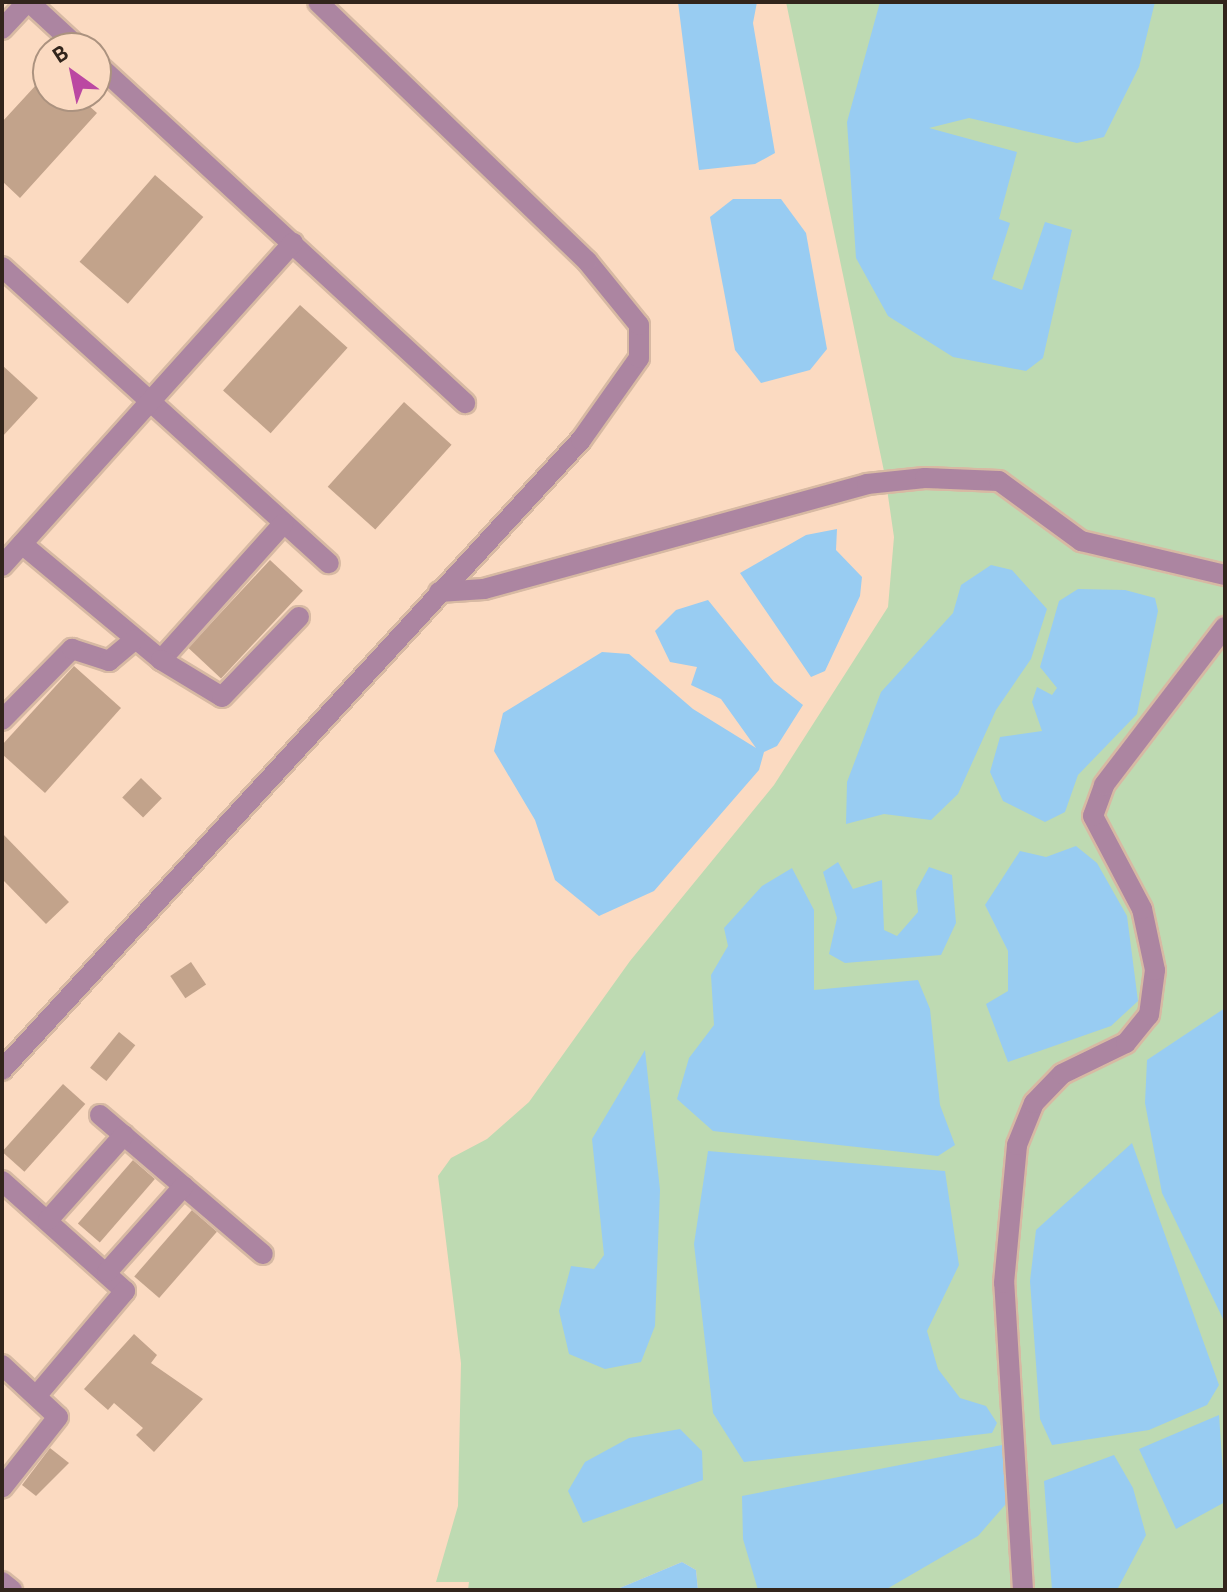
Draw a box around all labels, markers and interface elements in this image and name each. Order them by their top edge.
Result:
north arrow [32,32,112,112]
text: B [46,37,74,70]

